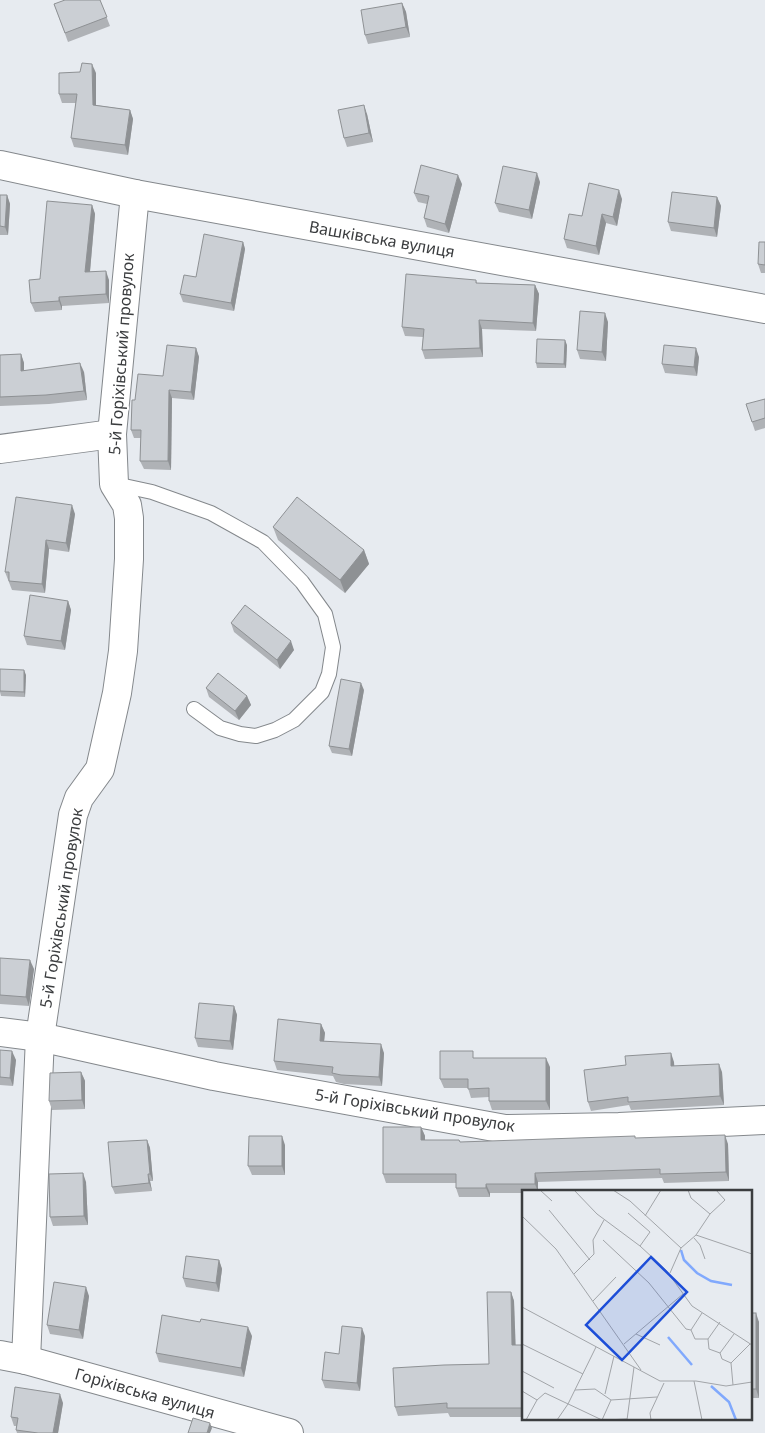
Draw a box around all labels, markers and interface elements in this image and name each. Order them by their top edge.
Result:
street label: Вашківська вулиця [307,215,457,263]
street label: 5-й Горіхівський провулок [103,252,139,456]
street label: 5-й Горіхівський провулок [34,806,88,1010]
street label: 5-й Горіхівський провулок [313,1083,517,1137]
inset map [522,1190,752,1420]
street label: Горіхівська вулиця [72,1362,218,1424]

